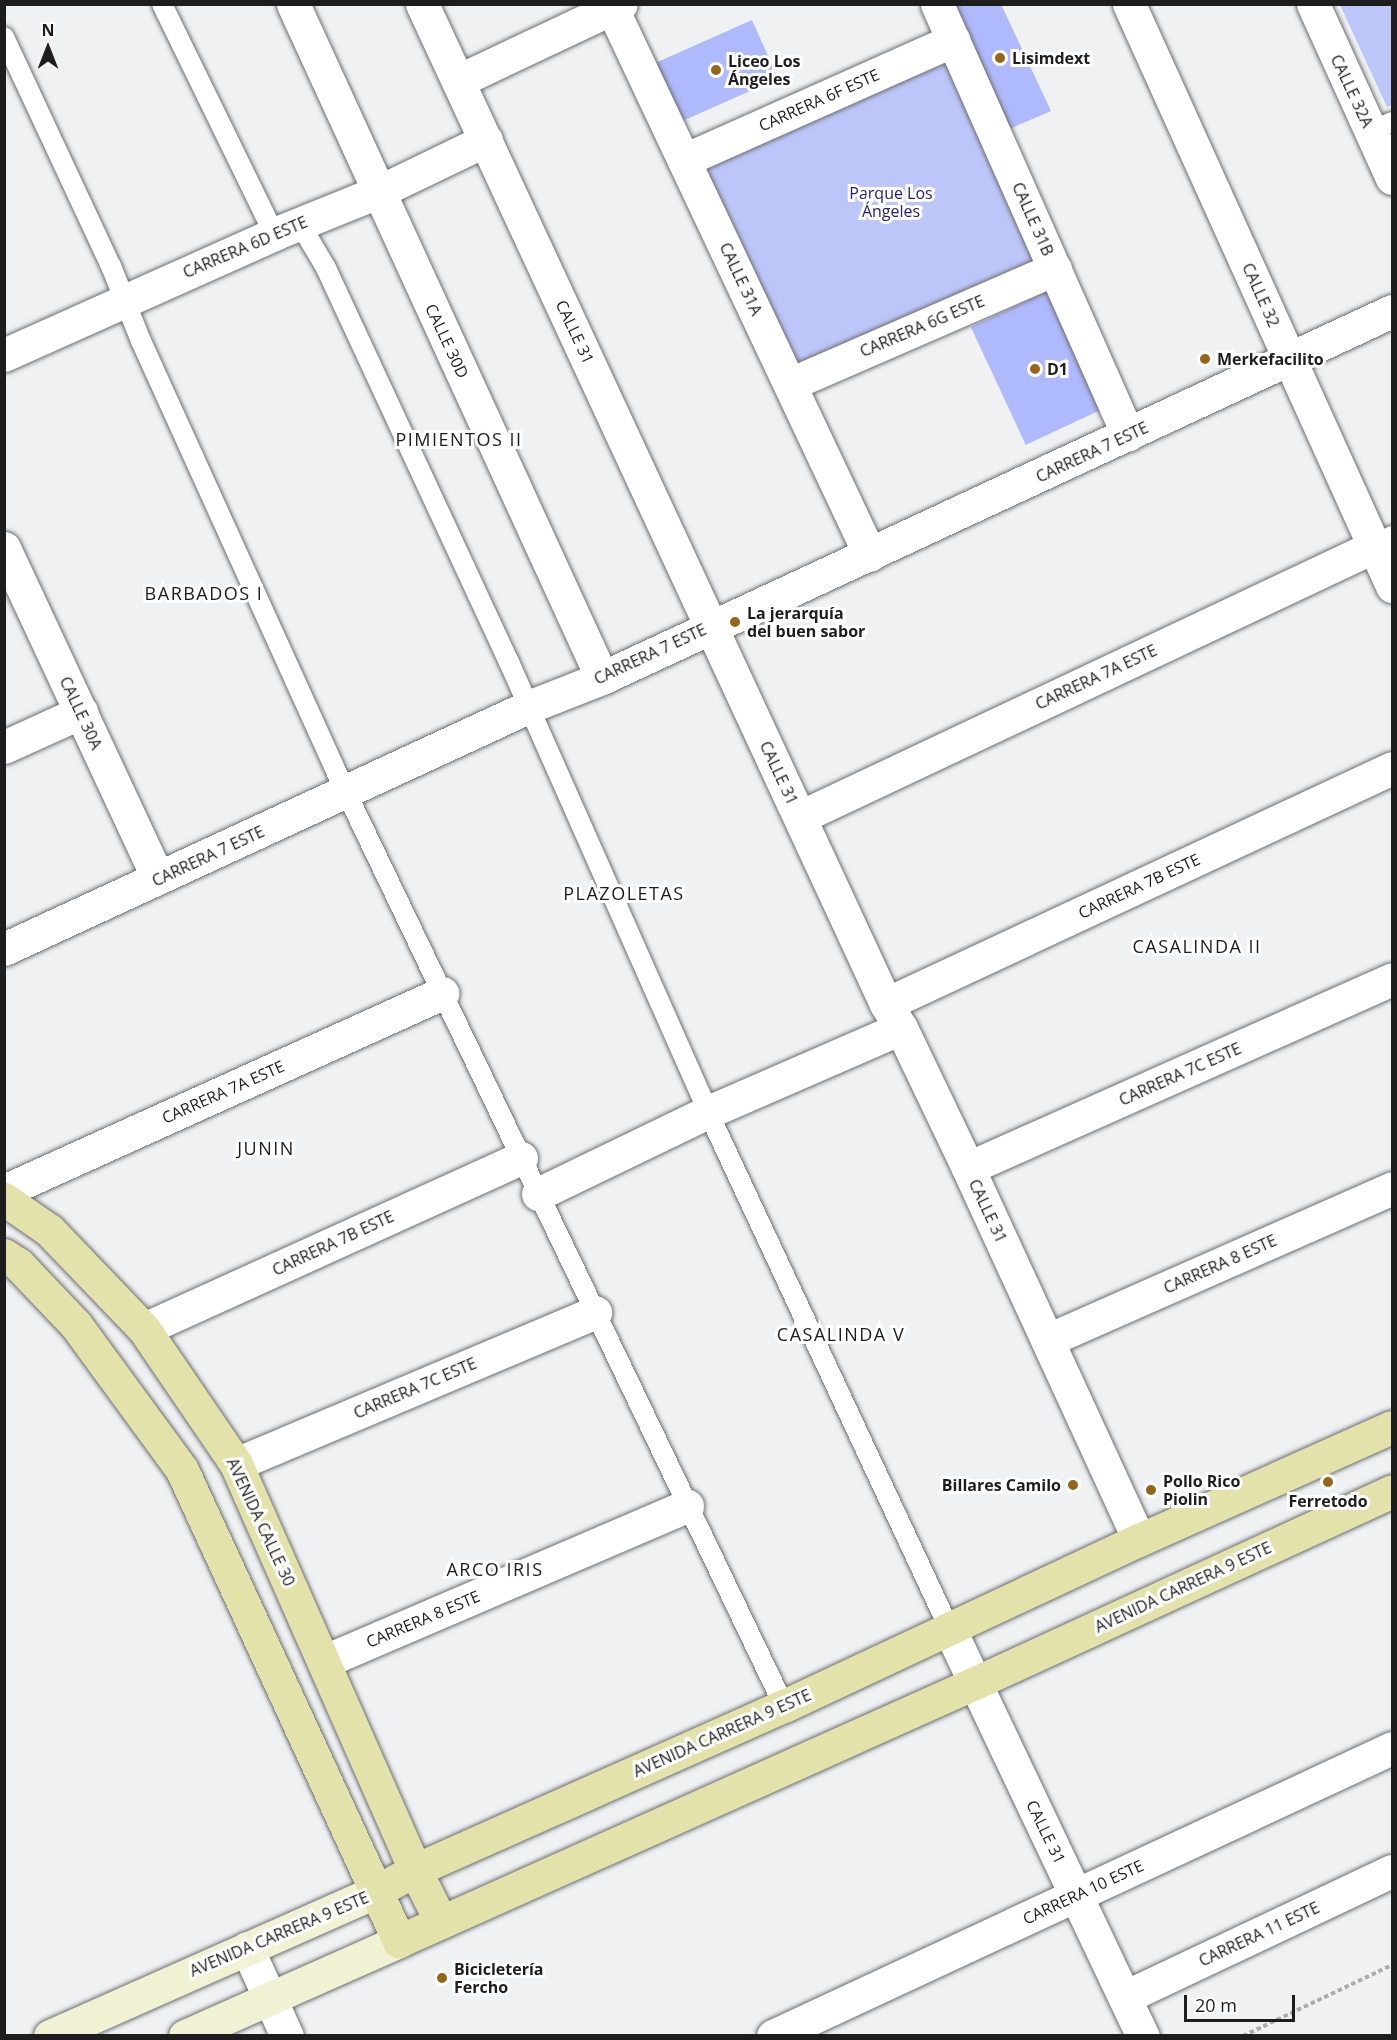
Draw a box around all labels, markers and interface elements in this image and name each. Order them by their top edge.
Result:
north arrow [18,18,78,78]
text: N [41,19,55,41]
place label: Lisimdext [1012,48,1090,68]
place label: Liceo Los Ángeles [728,51,801,89]
marker: Lisimdext [993,51,1007,65]
street label: CALLE 32A [1327,51,1377,131]
marker: Liceo Los Ángeles [709,63,723,77]
street label: CARRERA 6F ESTE [756,65,882,135]
street label: CALLE 31B [1008,179,1058,259]
park label: Parque Los Ángeles [849,183,933,221]
street label: CARRERA 6D ESTE [180,212,310,282]
street label: CALLE 31A [716,239,766,319]
street label: CALLE 32 [1238,260,1284,330]
street label: CARRERA 6G ESTE [857,291,987,361]
street label: CALLE 31 [552,297,598,367]
street label: CALLE 30D [421,301,473,381]
place label: Merkefacilito [1217,349,1324,369]
marker: Merkefacilito [1198,352,1212,366]
place label: D1 [1047,359,1068,379]
marker: D1 [1028,362,1042,376]
street label: CARRERA 7 ESTE [1033,418,1151,486]
district label: PIMIENTOS II [395,428,523,450]
district label: BARBADOS I [145,582,263,604]
place label: La jerarquía del buen sabor [747,603,865,641]
marker: La jerarquía del buen sabor [728,615,742,629]
street label: CARRERA 7 ESTE [591,620,709,688]
street label: CARRERA 7A ESTE [1032,640,1160,714]
street label: CALLE 30A [56,673,106,753]
street label: CALLE 31 [756,738,802,808]
street label: CARRERA 7 ESTE [149,822,267,890]
street label: CARRERA 7B ESTE [1075,849,1203,923]
district label: PLAZOLETAS [563,882,685,904]
district label: CASALINDA II [1132,935,1262,957]
street label: CARRERA 7C ESTE [1116,1038,1244,1110]
street label: CARRERA 7A ESTE [159,1056,287,1128]
district label: JUNIN [237,1137,295,1159]
street label: CALLE 31 [965,1176,1011,1246]
street label: CARRERA 7B ESTE [269,1206,397,1280]
street label: CARRERA 8 ESTE [1161,1230,1279,1298]
district label: CASALINDA V [777,1323,905,1345]
street label: CARRERA 7C ESTE [351,1353,479,1423]
street label: AVENIDA CALLE 30 [223,1455,299,1589]
place label: Pollo Rico Piolin [1163,1471,1240,1509]
place label: Billares Camilo [942,1475,1061,1495]
marker: Ferretodo [1321,1475,1335,1489]
marker: Billares Camilo [1066,1478,1080,1492]
marker: Pollo Rico Piolin [1144,1483,1158,1497]
place label: Ferretodo [1288,1491,1368,1511]
street label: AVENIDA CARRERA 9 ESTE [1092,1538,1274,1636]
district label: ARCO IRIS [446,1558,544,1580]
street label: CARRERA 8 ESTE [363,1586,483,1652]
street label: AVENIDA CARRERA 9 ESTE [630,1685,814,1781]
street label: CALLE 31 [1022,1797,1070,1867]
street label: CARRERA 10 ESTE [1020,1856,1146,1928]
street label: AVENIDA CARRERA 9 ESTE [187,1888,371,1980]
street label: CARRERA 11 ESTE [1196,1898,1322,1970]
place label: Bicicletería Fercho [454,1959,544,1997]
marker: Bicicletería Fercho [435,1971,449,1985]
scale bar [1187,1983,1298,2021]
text: 20 m [1195,1993,1237,2017]

